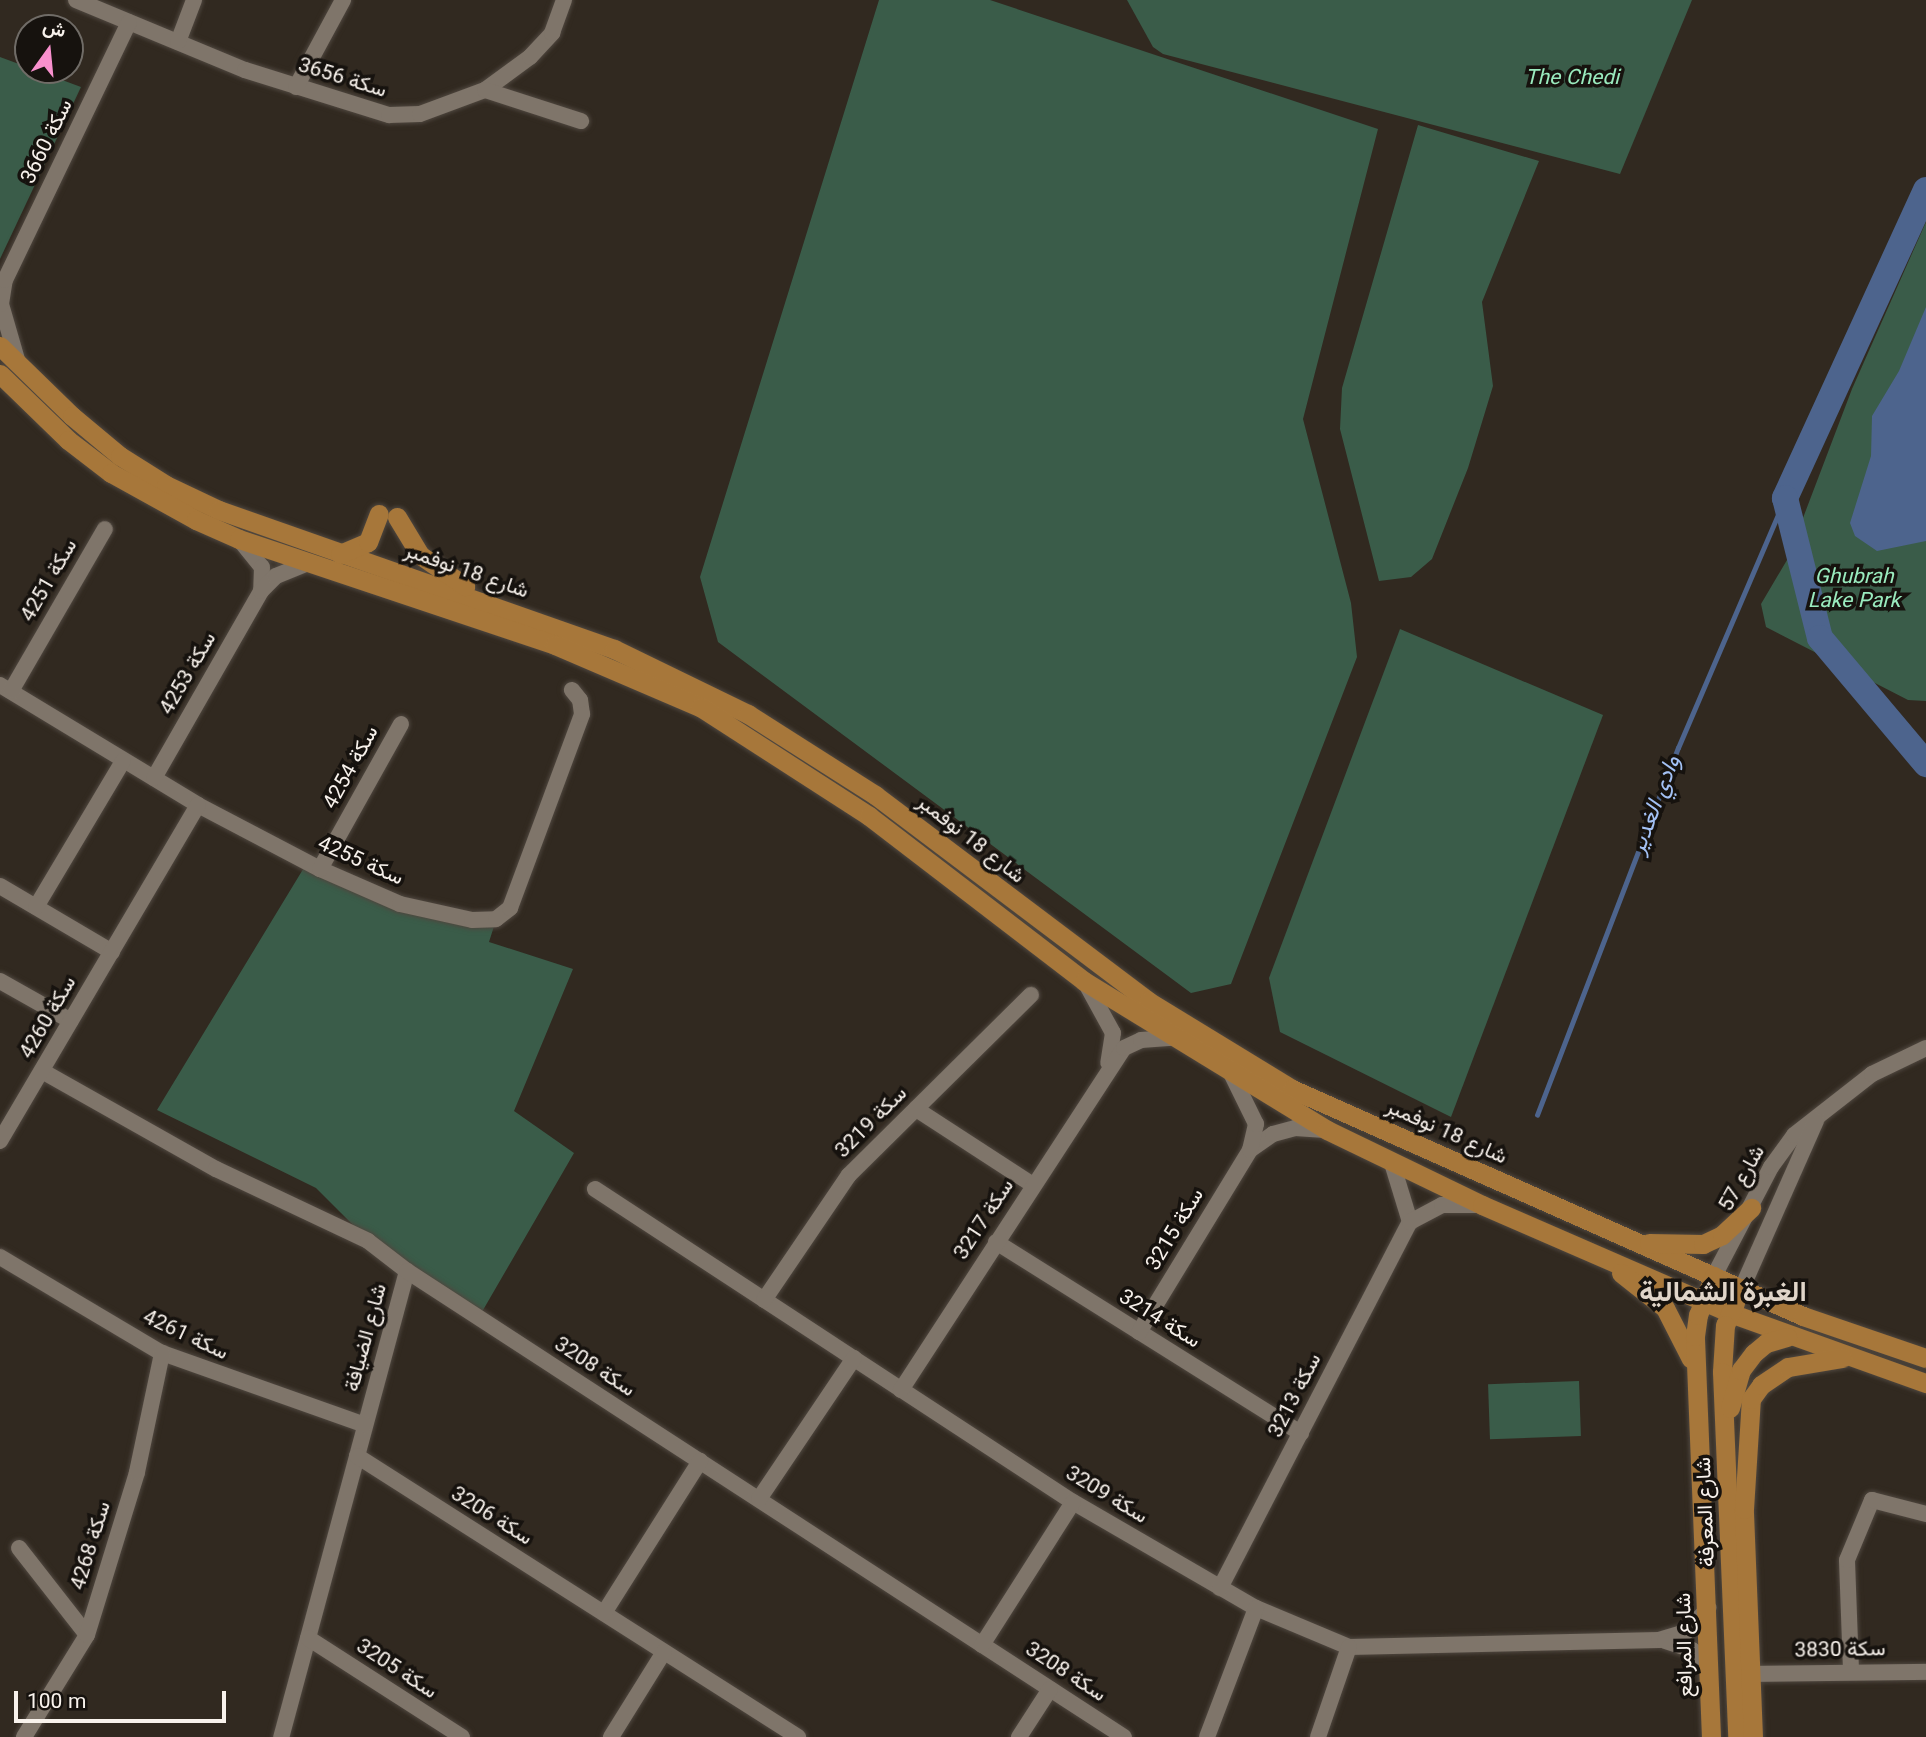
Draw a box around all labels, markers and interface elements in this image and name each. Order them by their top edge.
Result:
text: ش [39,13,69,47]
north arrow [14,14,84,84]
street label: سكة 3656 [295,54,389,104]
park label: The Chedi [1525,66,1619,92]
street label: سكة 3660 [17,96,79,188]
street label: سكة 4251 [16,535,84,627]
street label: شارع 18 نوفمبر [401,539,531,605]
park label: Ghubrah Lake Park [1808,565,1900,615]
street label: سكة 4253 [155,628,223,720]
street label: سكة 4254 [319,722,385,814]
water label: وادي الغدير [1625,752,1687,858]
street label: شارع 18 نوفمبر [911,790,1029,890]
street label: سكة 4255 [313,832,407,892]
street label: سكة 4260 [15,972,83,1064]
street label: سكة 3219 [831,1082,913,1164]
street label: شارع 18 نوفمبر [1382,1095,1510,1171]
street label: شارع 57 [1715,1142,1771,1216]
street label: سكة 3217 [950,1175,1020,1265]
street label: سكة 3215 [1142,1184,1210,1276]
district label: الغبرة الشمالية [1639,1277,1807,1311]
street label: شارع الضيافة [341,1281,393,1395]
street label: سكة 3214 [1114,1285,1204,1355]
street label: سكة 4261 [138,1305,232,1367]
street label: سكة 3208 [549,1333,639,1403]
street label: سكة 3213 [1264,1350,1328,1442]
street label: شارع المعرفة [1692,1457,1722,1567]
street label: سكة 3209 [1060,1462,1152,1530]
street label: سكة 3206 [446,1482,536,1552]
street label: سكة 4268 [67,1499,117,1593]
street label: شارع المرافع [1672,1592,1700,1698]
street label: سكة 3205 [351,1635,441,1705]
street label: سكة 3208 [1020,1638,1110,1708]
street label: سكة 3830 [1794,1638,1886,1664]
scale bar [18,1678,229,1722]
text: 100 m [27,1686,86,1719]

